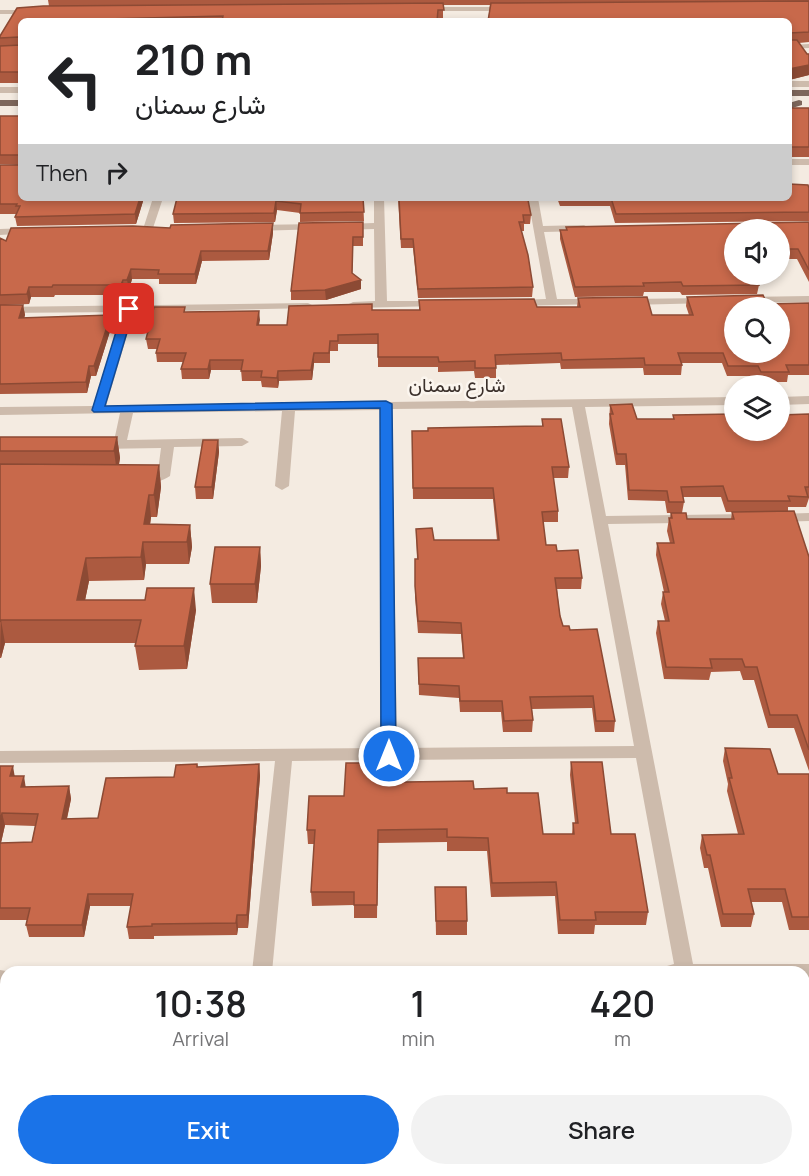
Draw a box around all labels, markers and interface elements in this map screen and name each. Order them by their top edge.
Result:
text: 210 m [135,30,252,88]
icon: left [36,42,114,120]
text: شارع سمنان [135,85,266,122]
icon: right [100,156,133,189]
text: Then [36,158,88,188]
map controls [724,219,790,441]
button: sound [724,219,790,285]
pin [103,283,154,334]
icon: arrive [112,292,145,325]
button: search [724,297,790,363]
street label: شارع سمنان [409,371,505,399]
button: layers [724,375,790,441]
position arrow [357,724,421,788]
text: 10:38 [155,979,247,1028]
text: 1 [411,979,426,1028]
text: 420 [590,979,655,1028]
text: Arrival [172,1025,229,1052]
text: min [401,1025,435,1052]
text: m [614,1025,631,1052]
button: Exit [18,1095,399,1164]
button: Share [411,1095,792,1164]

